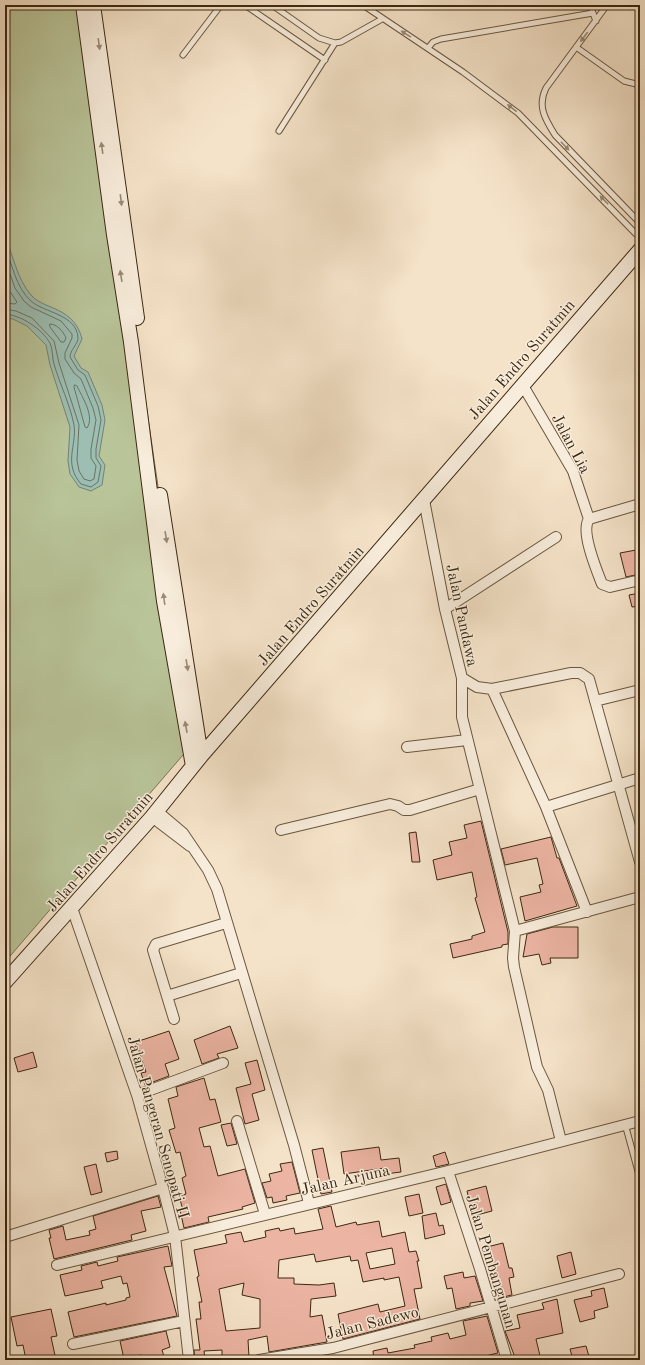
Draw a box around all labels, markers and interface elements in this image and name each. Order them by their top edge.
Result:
one-way arrow [400,30,412,37]
one-way arrow [580,31,588,42]
one-way arrow [96,38,102,50]
one-way arrow [507,104,518,113]
one-way arrow [560,141,570,151]
one-way arrow [99,142,105,154]
one-way arrow [118,194,125,206]
one-way arrow [599,195,609,205]
one-way arrow [118,270,124,282]
street label: Jalan Endro Suratmin [466,297,579,423]
street label: Jalan Lia [548,412,593,476]
one-way arrow [164,531,170,543]
street label: Jalan Endro Suratmin [255,543,368,669]
street label: Jalan Pandawa [442,563,480,668]
one-way arrow [161,593,167,605]
one-way arrow [184,659,190,671]
one-way arrow [183,721,189,734]
street label: Jalan Endro Suratmin [44,789,157,915]
street label: Jalan Pangeran Senopati II [123,1034,191,1221]
street label: Jalan Arjuna [299,1163,392,1199]
street label: Jalan Pembangunan [462,1193,518,1331]
street label: Jalan Sadewo [324,1305,421,1343]

